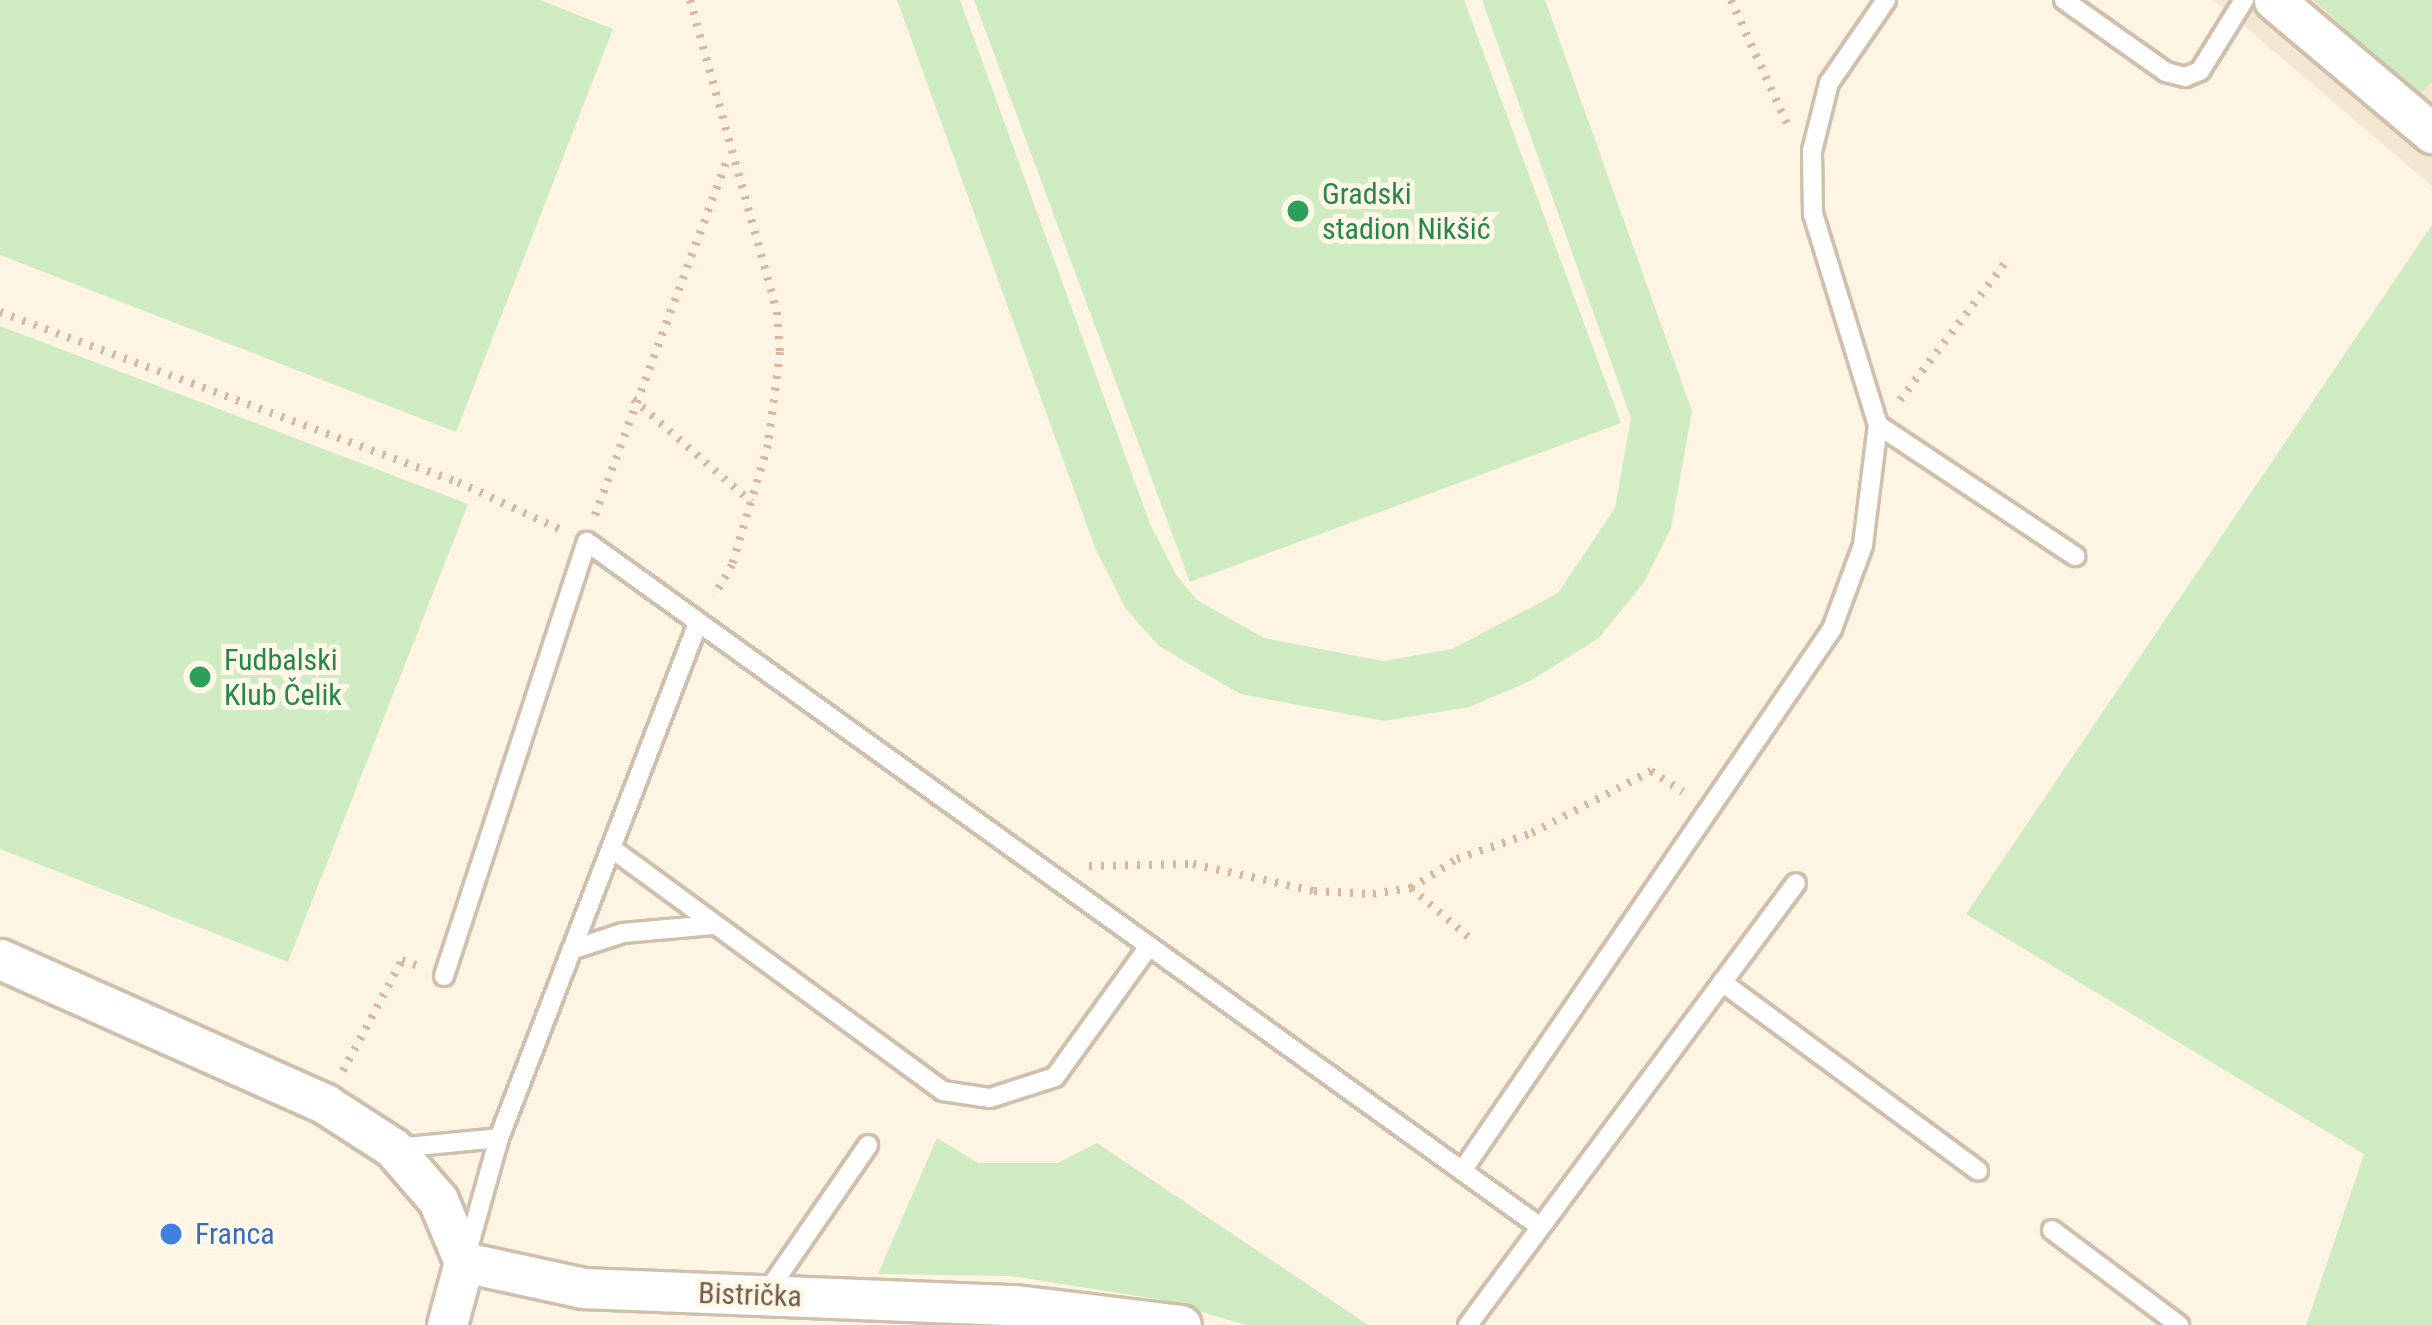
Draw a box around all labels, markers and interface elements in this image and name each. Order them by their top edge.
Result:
place label: Gradski stadion Nikšić [1322,176,1491,246]
marker: Gradski stadion Nikšić [1285,198,1311,224]
place label: Fudbalski Klub Čelik [224,642,342,712]
marker: Fudbalski Klub Čelik [187,664,213,690]
place label: Franca [195,1216,275,1252]
marker: Franca [158,1221,184,1247]
street label: Bistrička [698,1275,802,1315]

